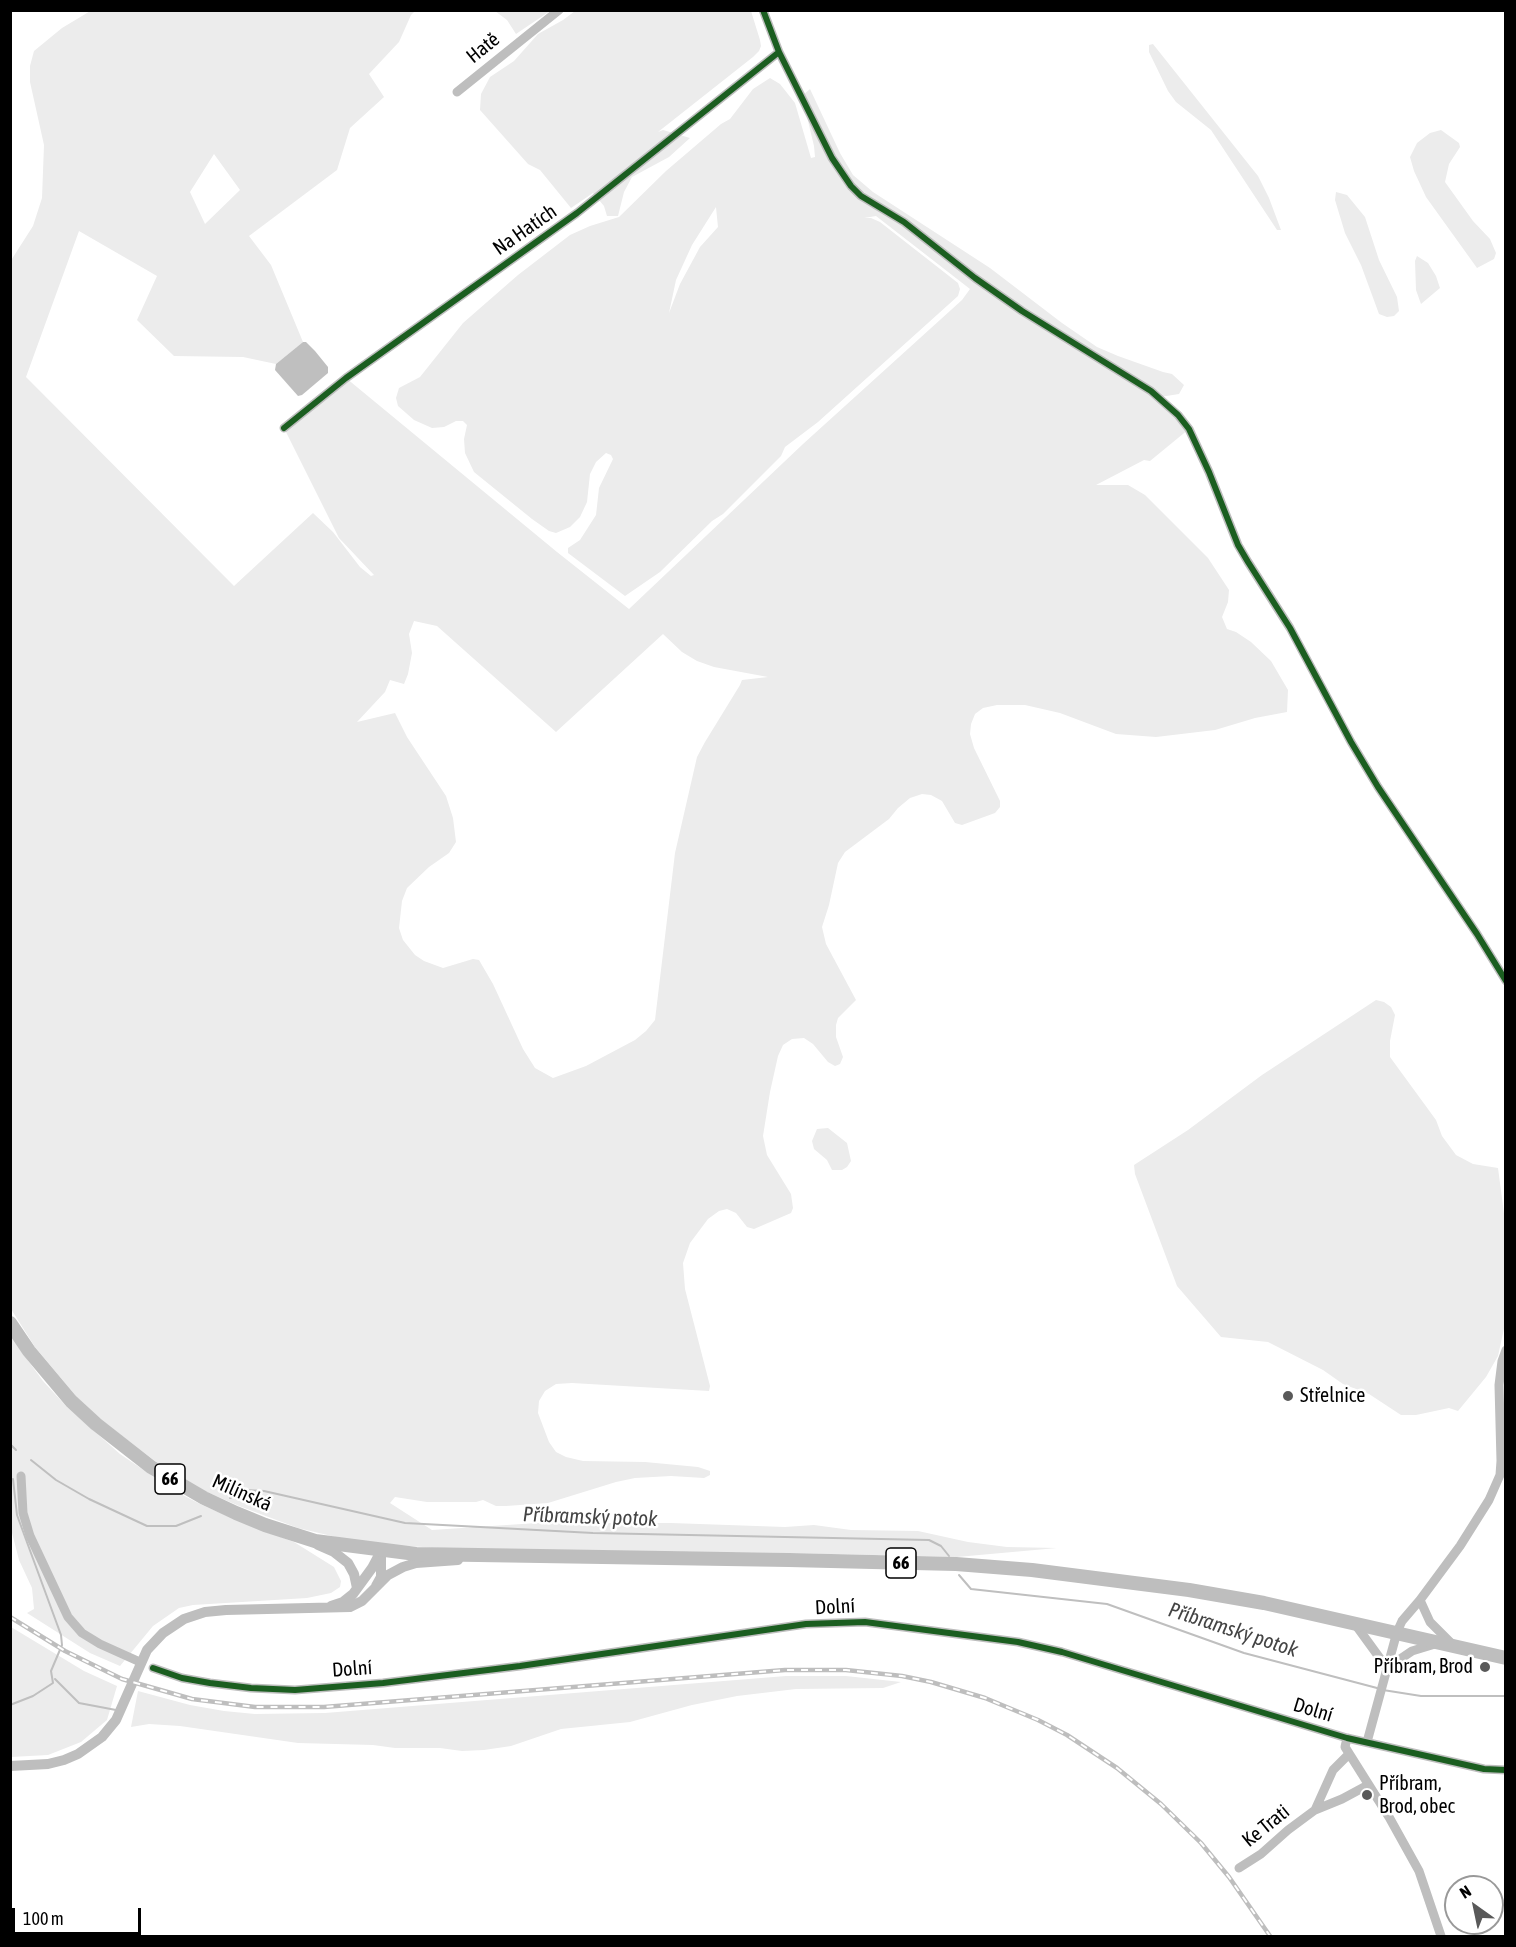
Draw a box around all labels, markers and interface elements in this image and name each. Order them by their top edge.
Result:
street label: Hatě [462,27,504,69]
street label: Na Hatích [489,199,561,261]
place label: Střelnice [1300,1384,1365,1408]
marker: Střelnice [1281,1389,1295,1403]
road number: 66 [155,1464,185,1494]
street label: Milínská [208,1469,276,1517]
water label: Příbramský potok [522,1502,658,1532]
road number: 66 [886,1548,916,1578]
street label: Dolní [814,1594,856,1620]
water label: Příbramský potok [1165,1597,1301,1663]
place label: Příbram, Brod [1373,1655,1473,1679]
street label: Dolní [331,1656,373,1682]
marker: Příbram, Brod [1478,1660,1492,1674]
street label: Dolní [1290,1693,1336,1727]
place label: Příbram, Brod, obec [1379,1772,1455,1819]
marker: Příbram, Brod, obec [1360,1788,1374,1802]
street label: Ke Trati [1237,1800,1295,1852]
north arrow [1444,1875,1504,1935]
text: N [1456,1881,1474,1902]
scale bar [15,1896,144,1934]
text: 100 m [23,1908,64,1929]

